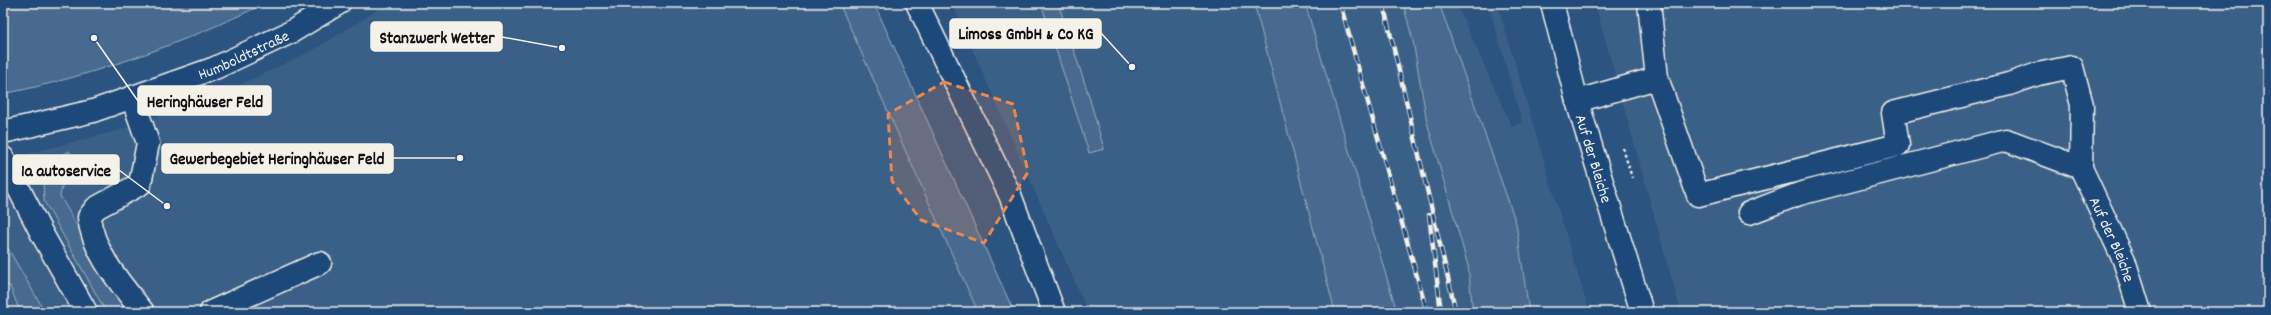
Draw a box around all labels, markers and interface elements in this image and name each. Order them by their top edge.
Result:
callout: Limoss GmbH & Co KG [950,19,1101,48]
callout: Stanzwerk Wetter [371,22,502,51]
text: Limoss GmbH & Co KG [958,24,1094,48]
street label: Humboldtstraße [195,25,294,87]
text: Stanzwerk Wetter [379,28,495,52]
callout: Heringhäuser Feld [138,86,271,115]
text: Heringhäuser Feld [147,92,263,116]
street label: Auf der Bleiche [1568,112,1617,206]
callout: Gewerbegebiet Heringhäuser Feld [162,144,393,173]
text: Gewerbegebiet Heringhäuser Feld [169,149,385,173]
callout: 1a autoservice [13,155,119,184]
text: 1a autoservice [21,161,112,185]
street label: Auf der Bleiche [2082,193,2139,285]

